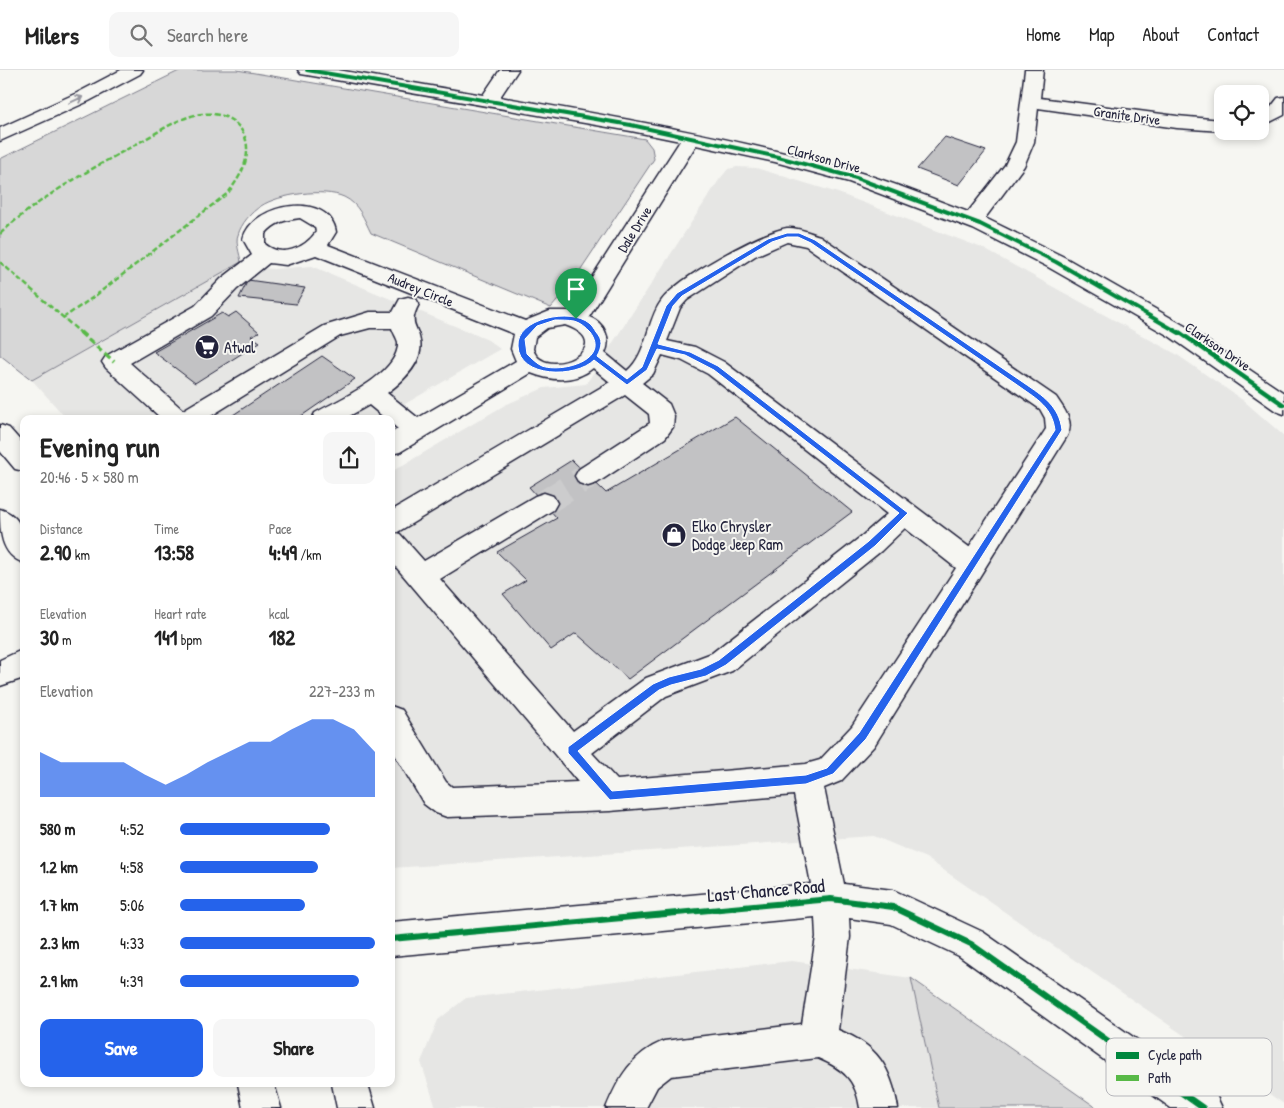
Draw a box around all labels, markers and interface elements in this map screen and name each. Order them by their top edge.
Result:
search box [109,12,459,57]
text: Milers [25,19,79,51]
icon: search [127,21,155,49]
text: Search here [167,22,248,48]
text: Home [1026,22,1061,47]
text: Map [1089,22,1114,47]
text: About [1142,22,1179,47]
text: Contact [1207,22,1259,47]
map controls [1214,85,1269,140]
button: locate [1214,85,1269,140]
one-way arrow [68,95,83,105]
street label: Granite Drive [1092,101,1162,129]
street label: Clarkson Drive [785,139,863,177]
street label: Dale Drive [612,202,656,256]
street label: Audrey Circle [385,267,457,312]
pin [555,268,597,319]
icon: arrive [562,275,590,303]
street label: Clarkson Drive [1182,317,1255,375]
supermarket icon: Atwal [194,334,220,360]
place label: Atwal [224,336,256,358]
text: Evening run [40,428,160,466]
button: share [323,432,375,484]
text: 20:46 · 5 × 580 m [40,466,139,488]
place label: Elko Chrysler Dodge Jeep Ram [692,515,783,555]
text: Distance [40,519,83,538]
text: Time [154,519,179,538]
text: Pace [269,519,292,538]
shop icon: Elko Chrysler Dodge Jeep Ram [661,522,687,548]
text: 2.90 [40,538,71,567]
text: 13:58 [154,538,194,567]
text: 4:49 [269,538,297,567]
text: km [71,545,90,564]
text: /km [297,545,321,564]
text: Elevation [40,604,87,623]
text: Heart rate [154,604,207,623]
text: kcal [269,604,289,623]
text: 30 [40,623,59,652]
text: 141 [154,623,177,652]
text: 182 [269,623,295,652]
text: m [59,630,72,649]
text: bpm [177,630,202,649]
text: Elevation [40,680,93,702]
text: 227–233 m [309,680,375,702]
text: 580 m [40,818,75,840]
text: 4:52 [120,818,144,840]
text: 1.2 km [40,856,78,878]
text: 4:58 [120,856,143,878]
street label: Last Chance Road [706,872,826,908]
text: 1.7 km [40,894,78,916]
text: 5:06 [120,894,144,916]
text: 2.3 km [40,932,79,954]
text: 4:33 [120,932,144,954]
text: 2.9 km [40,970,78,992]
text: 4:39 [120,970,143,992]
button: Save [40,1019,203,1077]
button: Share [213,1019,375,1077]
legend [1106,1038,1272,1096]
text: Cycle path [1148,1045,1202,1065]
text: Path [1148,1068,1171,1087]

